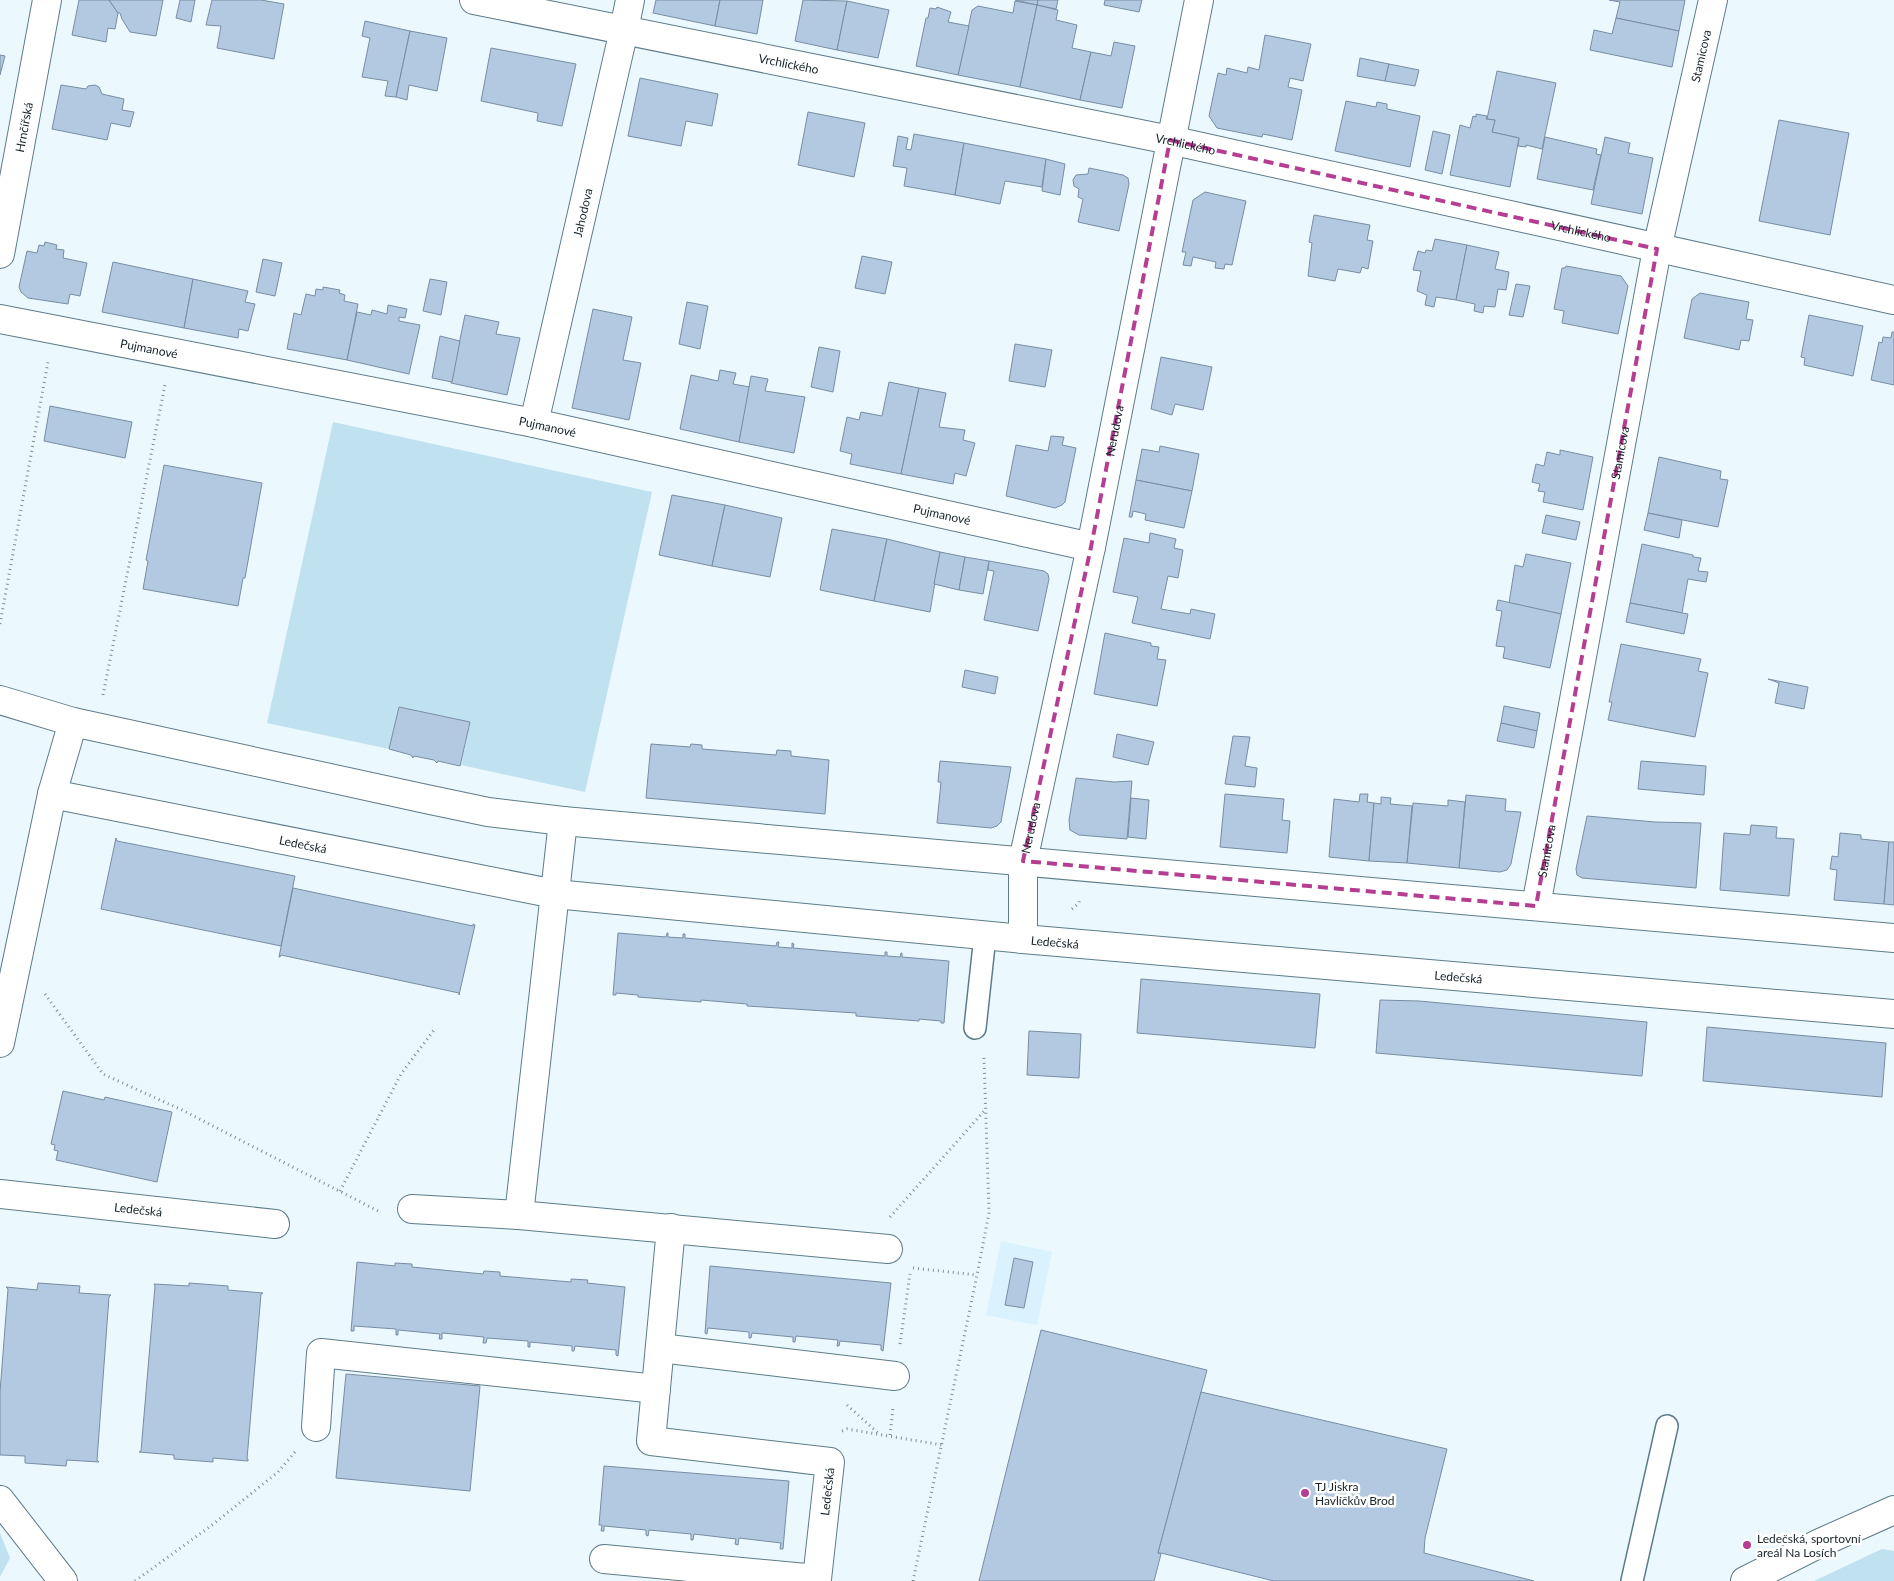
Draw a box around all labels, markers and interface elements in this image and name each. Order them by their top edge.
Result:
street label: Stamicova [1687,28,1714,84]
street label: Vrchlického [757,50,820,77]
street label: Hrnčířská [11,101,35,153]
street label: Vrchlického [1154,130,1217,157]
street label: Jahodova [569,187,595,238]
street label: Vrchlického [1550,217,1613,245]
street label: Pujmanové [119,335,179,361]
street label: Nerudova [1102,404,1126,457]
street label: Pujmanové [518,413,578,440]
street label: Stamicova [1607,425,1632,480]
street label: Pujmanové [912,500,972,527]
street label: Nerudova [1017,801,1043,855]
street label: Stamicova [1534,823,1558,879]
street label: Ledečská [278,832,328,856]
street label: Ledečská [1030,932,1080,951]
street label: Ledečská [1434,967,1483,986]
street label: Ledečská [113,1199,163,1219]
street label: Ledečská [817,1467,837,1516]
place label: TJ Jiskra Havlíčkův Brod [1315,1479,1395,1508]
marker: TJ Jiskra Havlíčkův Brod [1299,1487,1311,1499]
place label: Ledečská, sportovní areál Na Losích [1757,1531,1862,1560]
marker: Ledečská, sportovní areál Na Losích [1741,1539,1753,1551]

